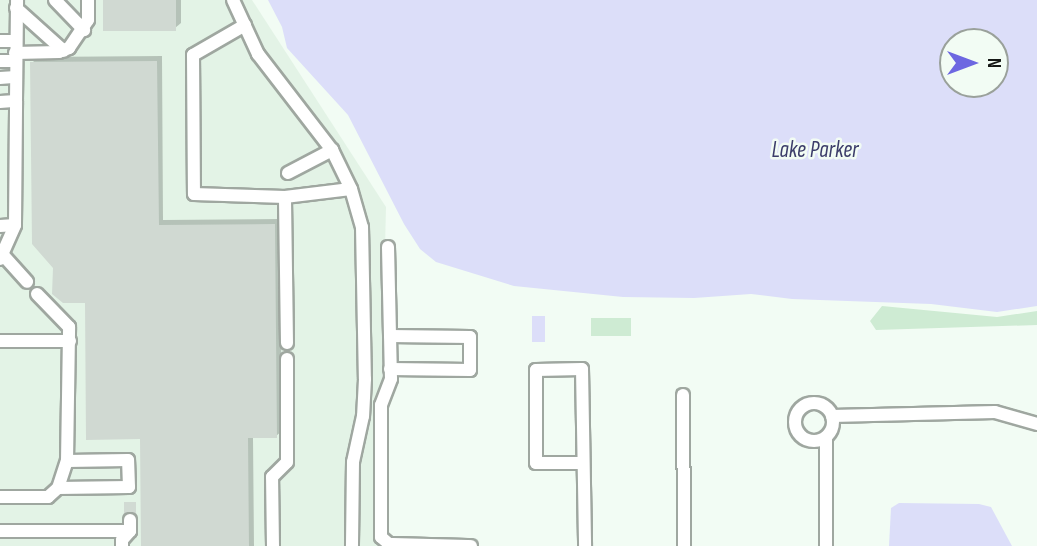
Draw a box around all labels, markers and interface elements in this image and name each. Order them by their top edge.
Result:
north arrow [939,28,1009,98]
text: N [982,58,1005,68]
water label: Lake Parker [771,136,859,164]

